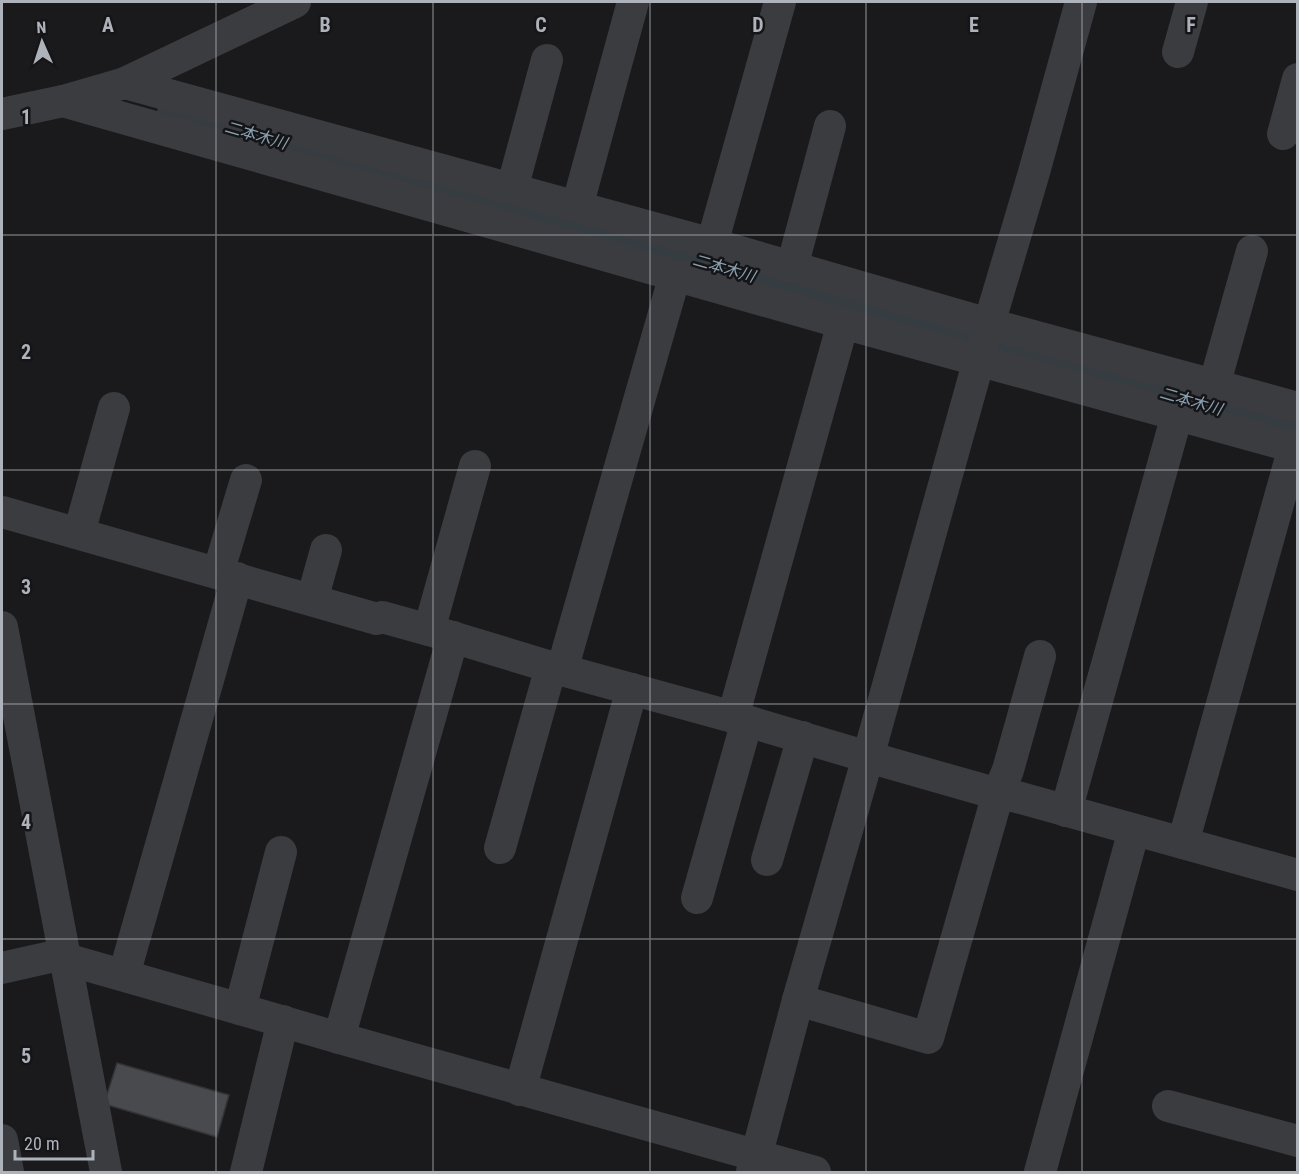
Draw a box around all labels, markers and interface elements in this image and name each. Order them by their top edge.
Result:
north arrow [12,12,72,72]
text: A [102,13,114,37]
text: B [319,13,331,37]
text: C [535,13,547,37]
text: D [752,13,764,37]
text: E [969,13,979,37]
text: F [1186,13,1196,37]
text: N [36,18,47,37]
text: 1 [21,105,31,129]
water label: 二本木川 [223,117,291,154]
water label: 二本木川 [691,250,759,287]
text: 2 [21,340,31,364]
water label: 二本木川 [1158,383,1226,420]
text: 3 [21,575,31,599]
text: 4 [21,810,31,834]
text: 5 [21,1044,31,1068]
scale bar [15,1123,93,1161]
text: 20 m [24,1133,59,1154]

